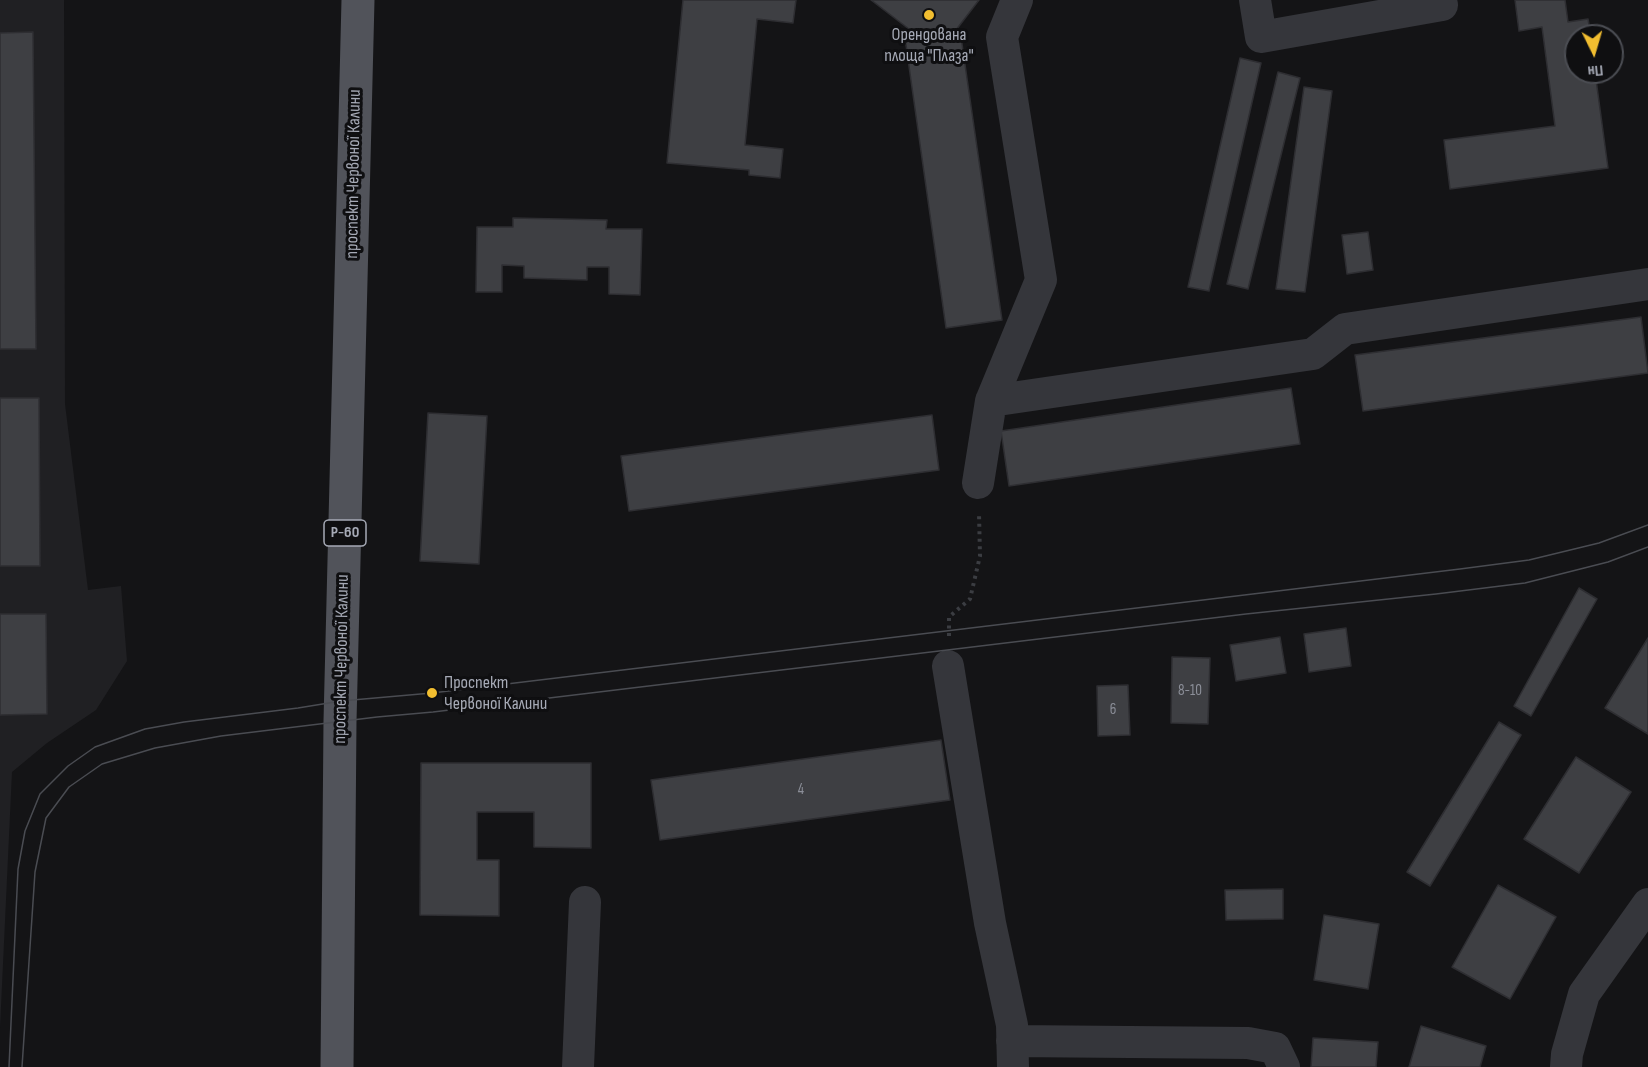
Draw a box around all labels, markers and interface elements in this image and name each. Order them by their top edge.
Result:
marker: Орендована площа "Плаза" [922,8,936,22]
place label: Орендована площа "Плаза" [884,24,974,66]
north arrow [1564,24,1624,84]
text: Пн [1587,60,1604,81]
street label: проспект Червоної Калини [342,89,366,259]
road number: Р-60 [324,520,366,546]
street label: проспект Червоної Калини [330,574,354,744]
place label: Проспект Червоної Калини [444,672,547,714]
house number: 8-10 [1178,682,1202,700]
marker: Проспект Червоної Калини [425,686,439,700]
house number: 6 [1110,701,1116,719]
house number: 4 [798,781,804,799]

